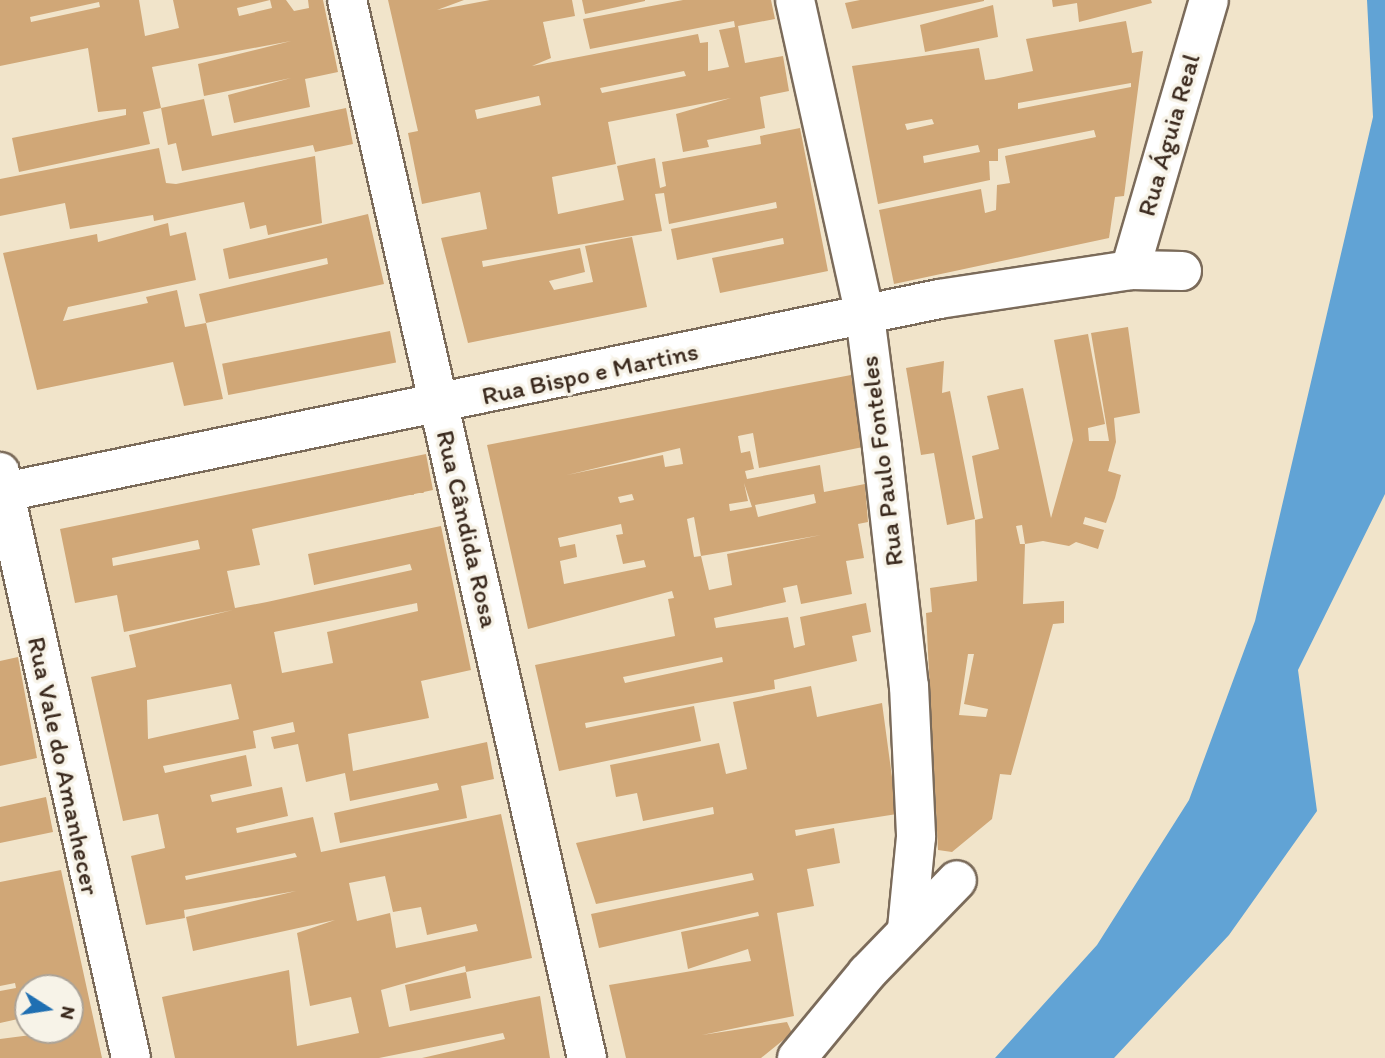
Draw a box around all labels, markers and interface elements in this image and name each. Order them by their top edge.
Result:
street label: Rua Águia Real [1131,50,1207,220]
street label: Rua Bispo e Martins [479,336,701,412]
street label: Rua Paulo Fonteles [854,354,910,568]
street label: Rua Cândida Rosa [429,428,505,630]
street label: Rua Vale do Amanhecer [20,635,106,897]
north arrow [14,974,84,1044]
text: N [55,1004,81,1022]

